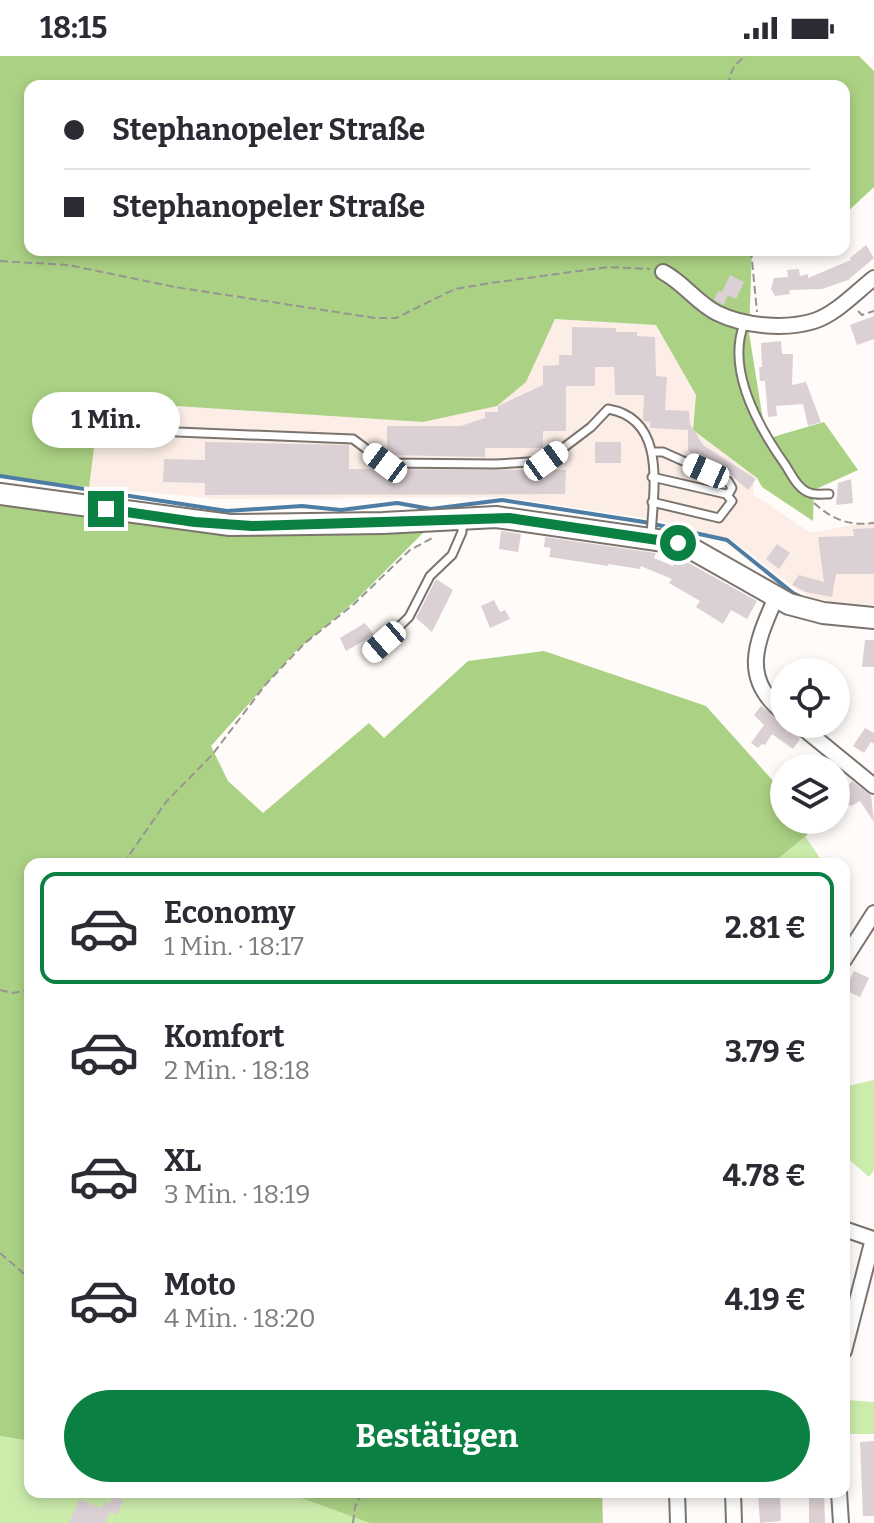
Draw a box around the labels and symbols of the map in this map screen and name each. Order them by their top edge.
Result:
callout: 1 Min. [32,393,180,449]
car [520,437,572,485]
car [359,439,411,487]
car [679,450,733,492]
route end [88,491,124,527]
route start [660,525,696,561]
car [358,617,410,667]

